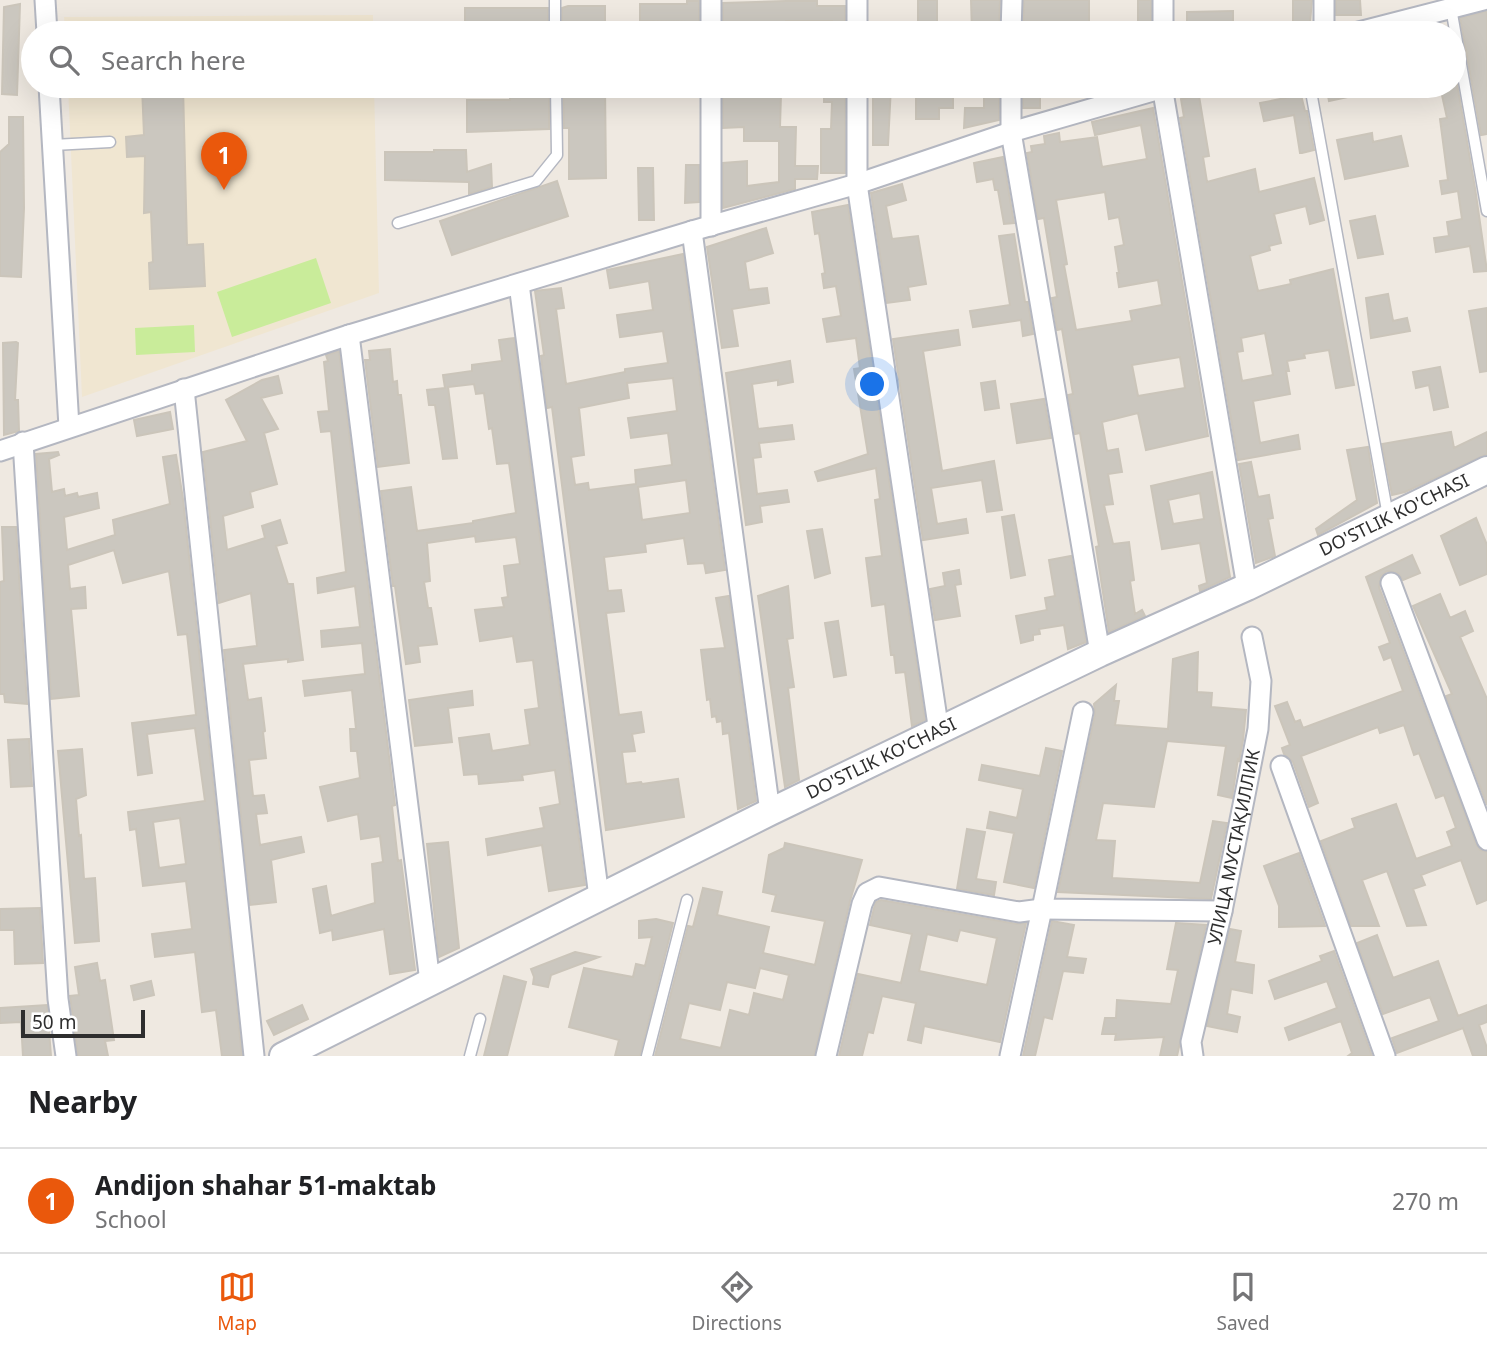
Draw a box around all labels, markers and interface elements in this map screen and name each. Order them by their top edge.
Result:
search box [21,21,1466,98]
icon: search [45,41,83,79]
text: Search here [101,42,246,78]
pin: 1 [201,132,247,190]
your location [855,367,889,401]
street label: DO'STLIK KO'CHASI [1315,468,1473,561]
street label: DO'STLIK KO'CHASI [802,711,960,804]
street label: УЛИЦА МУСТАҚИЛЛИК [1201,746,1265,947]
scale bar [21,1007,145,1039]
text: 50 m [32,1009,76,1035]
text: Nearby [28,1081,137,1122]
text: Andijon shahar 51-maktab [95,1167,437,1203]
text: 1 [44,1185,58,1217]
text: 270 m [1392,1185,1459,1217]
text: School [95,1203,167,1235]
tab: Map [217,1268,257,1336]
tab: Directions [692,1268,782,1336]
tab: Saved [1216,1268,1270,1336]

